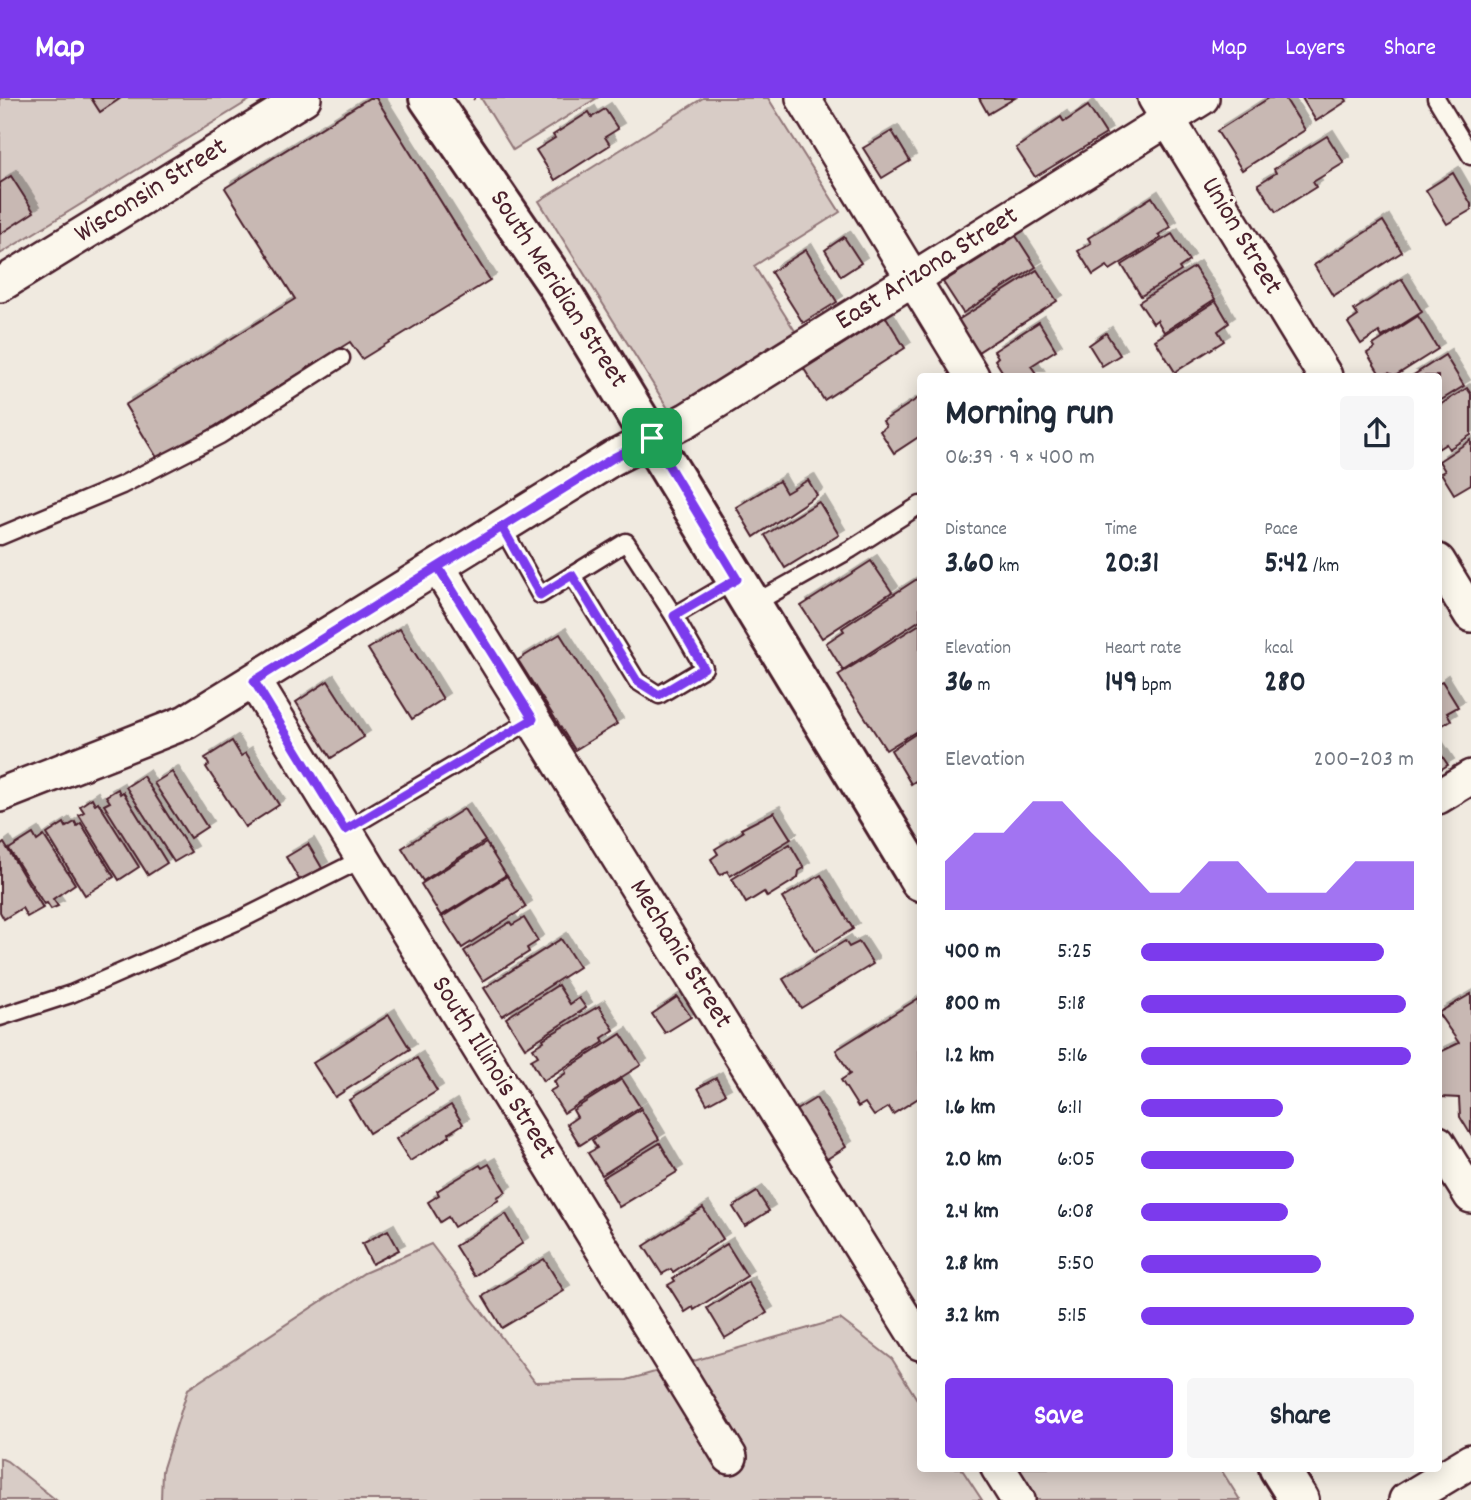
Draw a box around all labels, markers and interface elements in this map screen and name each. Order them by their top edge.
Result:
text: Map [35,26,85,73]
text: Map [1211,32,1247,66]
text: Layers [1285,32,1346,66]
text: Share [1384,32,1436,66]
street label: Wisconsin Street [68,129,236,255]
street label: Union Street [1189,170,1291,304]
street label: South Meridian Street [478,183,636,397]
street label: East Arizona Street [829,198,1027,342]
text: Morning run [945,388,1114,443]
button: share [1340,396,1414,470]
pin [622,408,682,468]
icon: arrive [633,419,671,457]
text: 06:39 · 9 × 400 m [945,442,1095,475]
text: Distance [945,517,1007,544]
text: Time [1105,517,1137,544]
text: Pace [1264,517,1298,544]
text: 3.60 [945,544,994,587]
text: 20:31 [1105,544,1159,587]
text: 5:42 [1264,544,1309,587]
text: km [994,554,1020,581]
text: /km [1309,554,1339,581]
text: Elevation [945,636,1011,663]
text: Heart rate [1105,636,1181,663]
text: kcal [1264,636,1293,663]
text: 36 [945,663,973,706]
text: 149 [1105,663,1137,706]
text: 280 [1264,663,1306,706]
text: m [973,673,990,700]
text: bpm [1137,673,1172,700]
text: Elevation [945,744,1025,777]
text: 200–203 m [1314,744,1414,777]
street label: Mechanic Street [617,872,741,1038]
text: 400 m [945,936,1001,969]
text: 5:25 [1057,936,1092,969]
street label: South Illinois Street [419,969,565,1169]
text: 800 m [945,988,1000,1021]
text: 5:18 [1057,988,1086,1021]
text: 1.2 km [945,1040,994,1073]
text: 5:16 [1057,1040,1088,1073]
text: 1.6 km [945,1092,996,1125]
text: 6:11 [1057,1092,1082,1125]
text: 2.0 km [945,1144,1002,1177]
text: 6:05 [1057,1144,1095,1177]
text: 2.4 km [945,1196,999,1229]
text: 6:08 [1057,1196,1094,1229]
text: 2.8 km [945,1248,999,1281]
text: 5:50 [1057,1248,1095,1281]
text: 3.2 km [945,1300,1000,1333]
text: 5:15 [1057,1300,1087,1333]
button: Save [945,1378,1173,1458]
button: Share [1187,1378,1414,1458]

